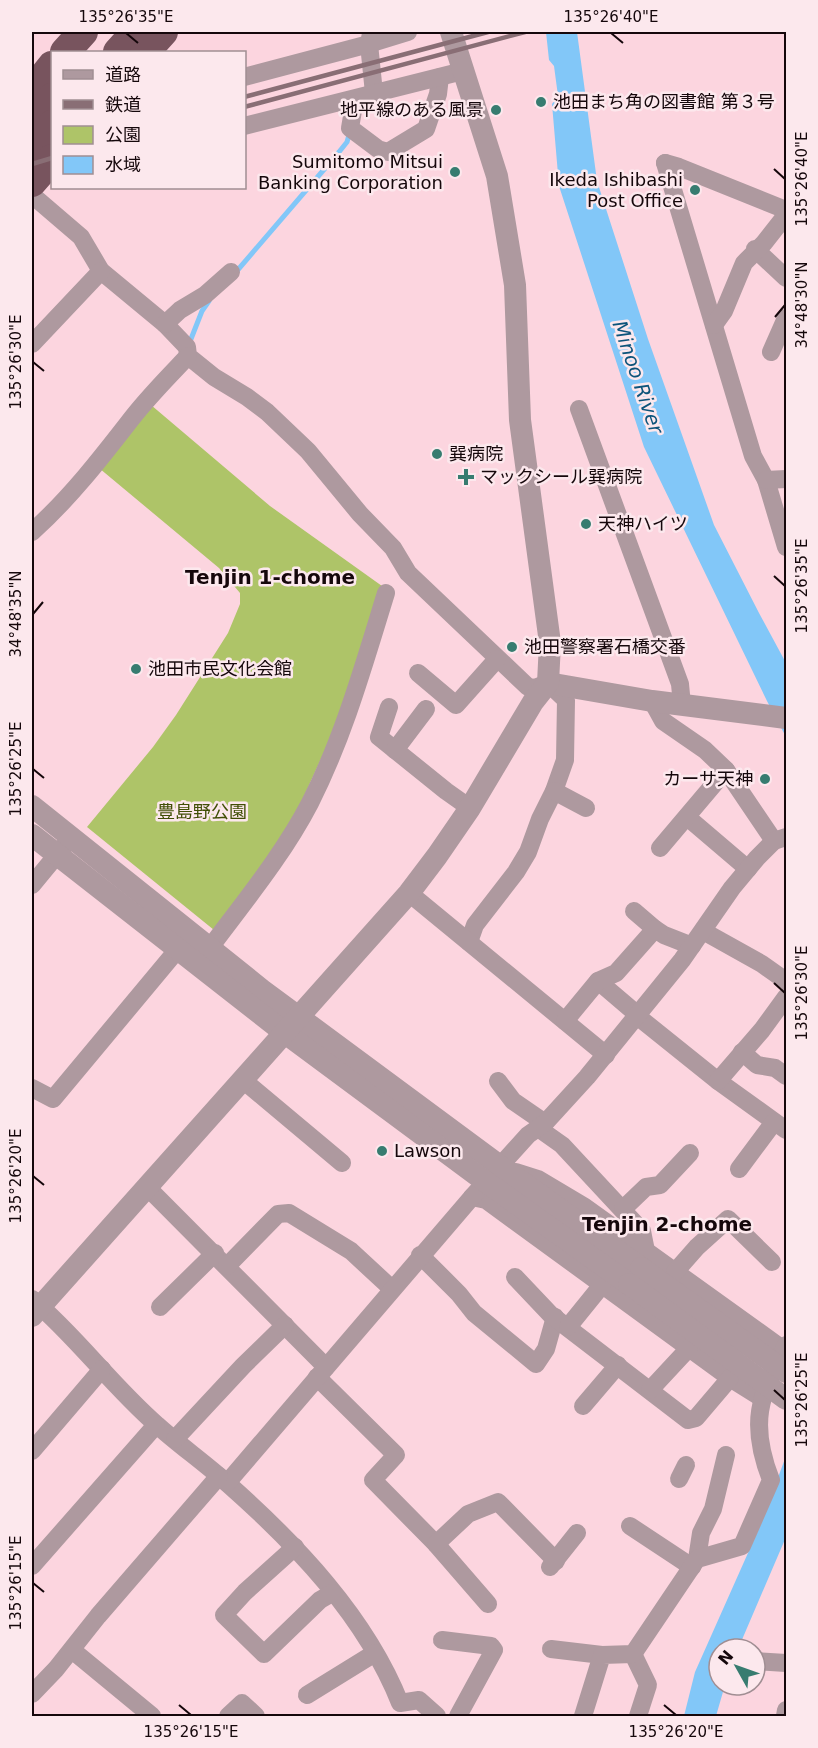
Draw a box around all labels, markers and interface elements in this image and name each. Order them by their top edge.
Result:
text: 135°26'35"E [79,8,173,26]
text: 135°26'40"E [564,8,658,26]
legend [51,51,246,189]
text: 道路 [105,64,141,85]
place label: 池田まち角の図書館 第３号 [553,91,775,112]
text: 鉄道 [105,94,141,115]
marker: 池田まち角の図書館 第３号 [534,95,548,109]
place label: 地平線のある風景 [340,99,484,120]
marker: 地平線のある風景 [489,103,503,117]
text: 公園 [105,124,141,145]
text: 135°26'40"E [793,132,811,226]
place label: Sumitomo Mitsui Banking Corporation [258,151,443,193]
text: 水域 [105,154,141,175]
marker: Sumitomo Mitsui Banking Corporation [448,165,462,179]
place label: Ikeda Ishibashi Post Office [549,169,683,211]
marker: Ikeda Ishibashi Post Office [688,183,702,197]
text: 34°48'30"N [793,261,811,349]
text: 135°26'30"E [7,315,25,409]
water label: Minoo River [607,317,669,438]
place label: 巽病院 [449,443,503,464]
marker: 巽病院 [430,447,444,461]
place label: マックシール巽病院 [480,466,642,487]
marker: マックシール巽病院 [457,468,475,486]
place label: 天神ハイツ [598,513,688,534]
marker: 天神ハイツ [579,517,593,531]
text: 135°26'35"E [793,539,811,633]
district label: Tenjin 1-chome [185,565,355,589]
text: 34°48'35"N [7,570,25,658]
place label: 池田警察署石橋交番 [524,636,686,657]
marker: 池田警察署石橋交番 [505,640,519,654]
place label: 池田市民文化会館 [148,658,292,679]
marker: 池田市民文化会館 [129,662,143,676]
text: 135°26'25"E [7,722,25,816]
place label: カーサ天神 [663,768,753,789]
marker: カーサ天神 [758,772,772,786]
park label: 豊島野公園 [157,801,247,822]
text: 135°26'30"E [793,946,811,1040]
text: 135°26'20"E [7,1129,25,1223]
place label: Lawson [394,1140,462,1161]
marker: Lawson [375,1144,389,1158]
district label: Tenjin 2-chome [582,1212,752,1236]
text: 135°26'25"E [793,1353,811,1447]
text: 135°26'15"E [7,1536,25,1630]
north arrow [707,1637,767,1697]
text: N [714,1646,737,1669]
text: 135°26'15"E [144,1723,238,1741]
text: 135°26'20"E [629,1723,723,1741]

